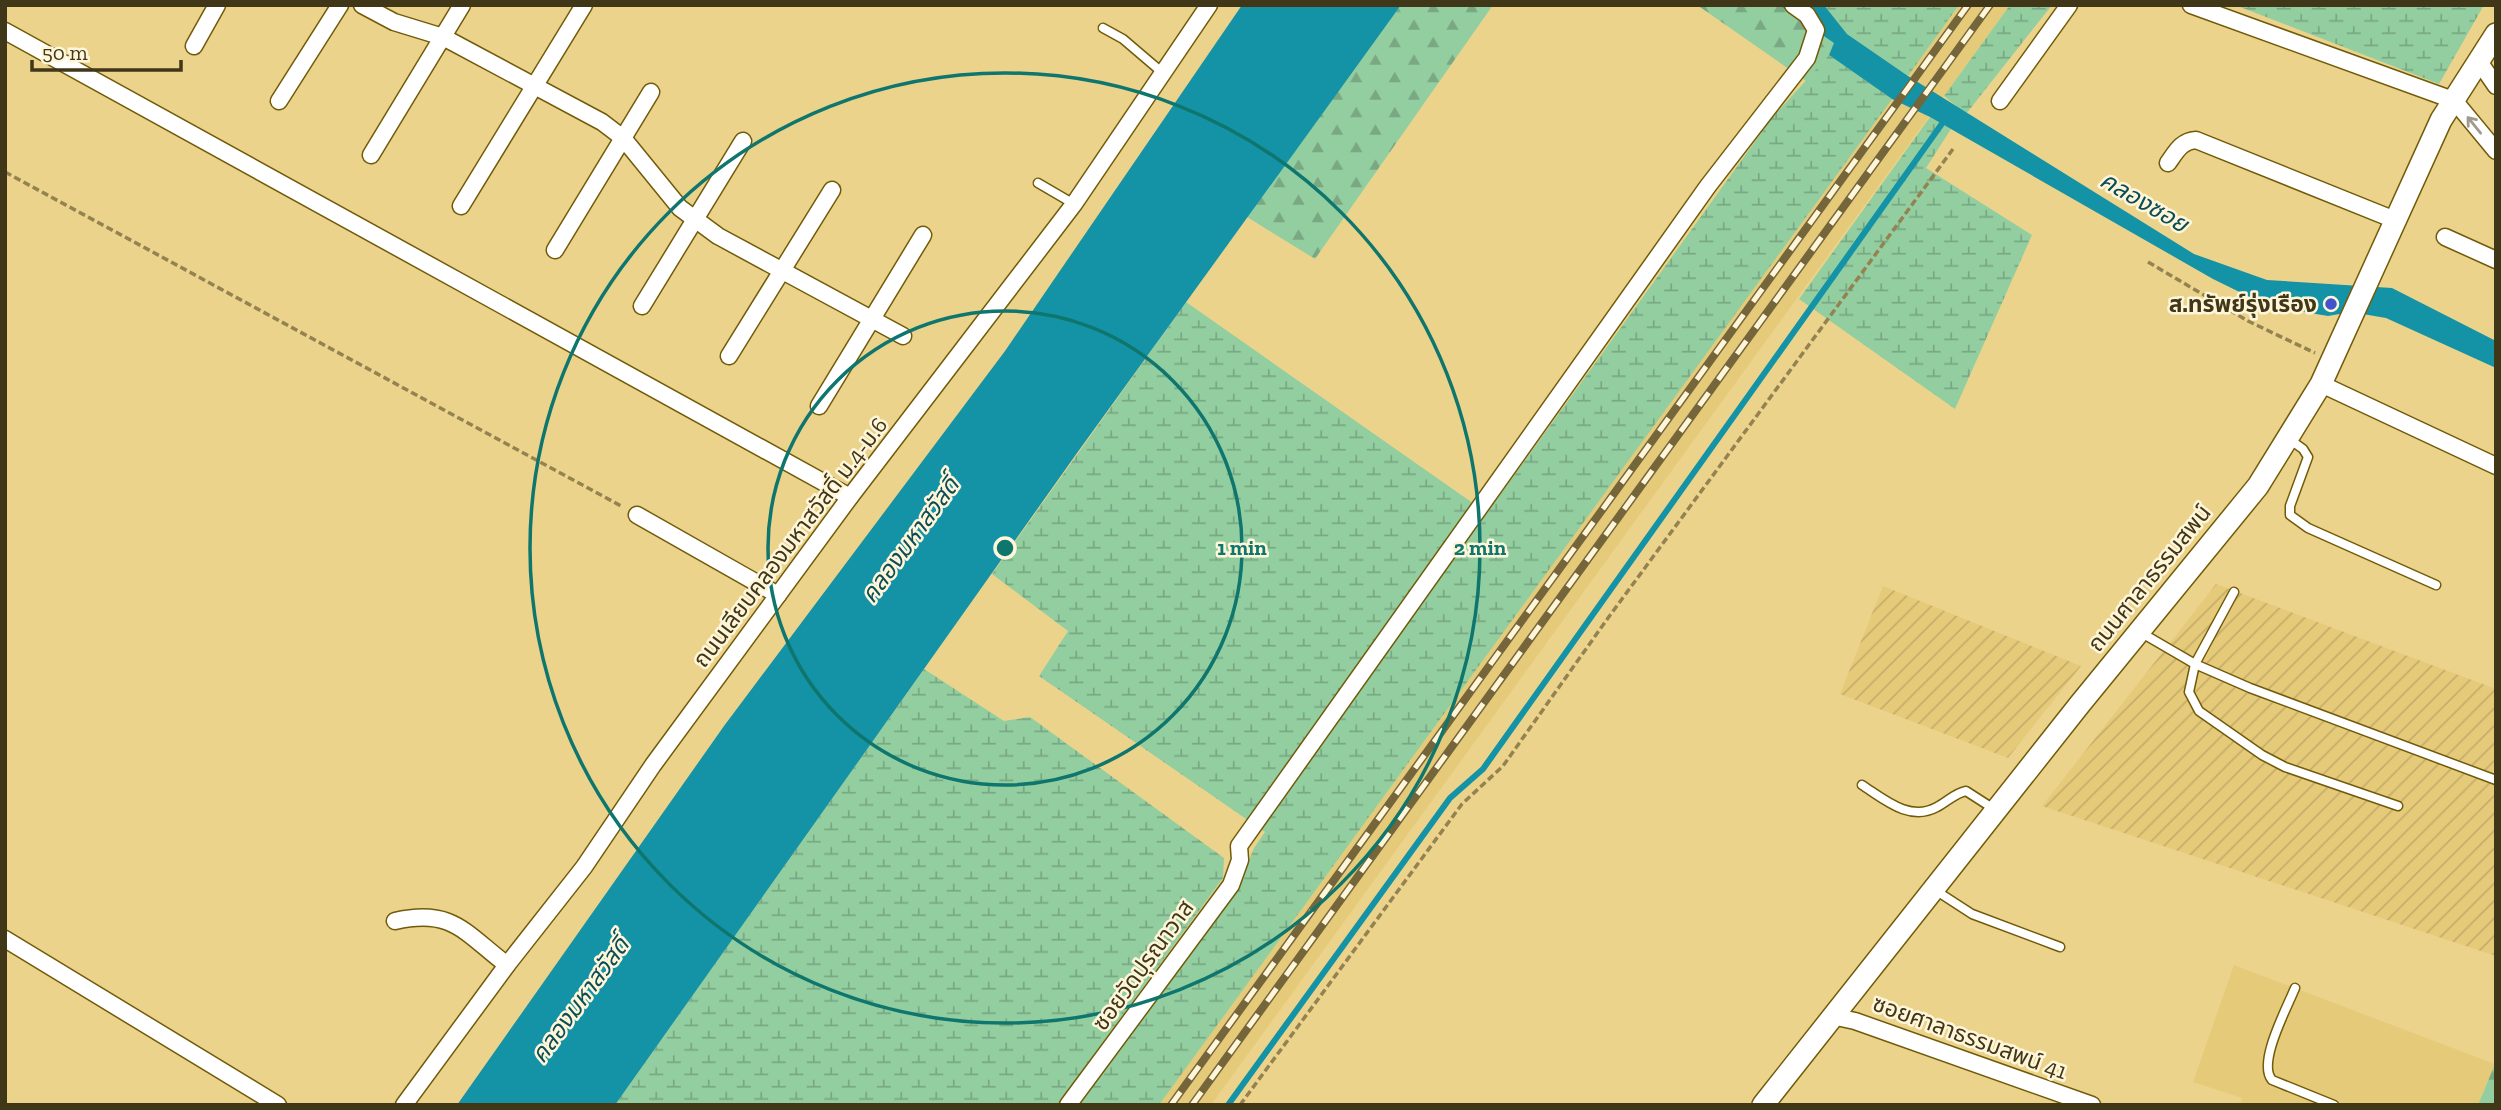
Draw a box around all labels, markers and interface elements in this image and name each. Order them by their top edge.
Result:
scale bar [32,28,180,72]
text: 50 m [42,40,88,65]
one-way arrow [2467,116,2482,134]
water label: คลองซอย [2095,165,2195,239]
place label: ส.ทรัพย์รุ่งเรือง [2169,290,2317,318]
marker: ส.ทรัพย์รุ่งเรือง [2323,296,2339,312]
street label: ถนนเลียบคลองมหาสวัสดิ์ ม.4-ม.6 [687,411,893,673]
water label: คลองมหาสวัสดิ์ [854,467,968,608]
street label: ถนนศาลาธรรมสพน์ [2081,499,2217,657]
text: 1 min [1217,535,1267,560]
text: 2 min [1454,535,1507,560]
centre of rings [993,536,1017,560]
street label: ซอยวัดปุรณาวาส [1086,894,1200,1036]
water label: คลองมหาสวัสดิ์ [524,927,638,1068]
street label: ซอยศาลาธรรมสพน์ 41 [1869,989,2071,1085]

